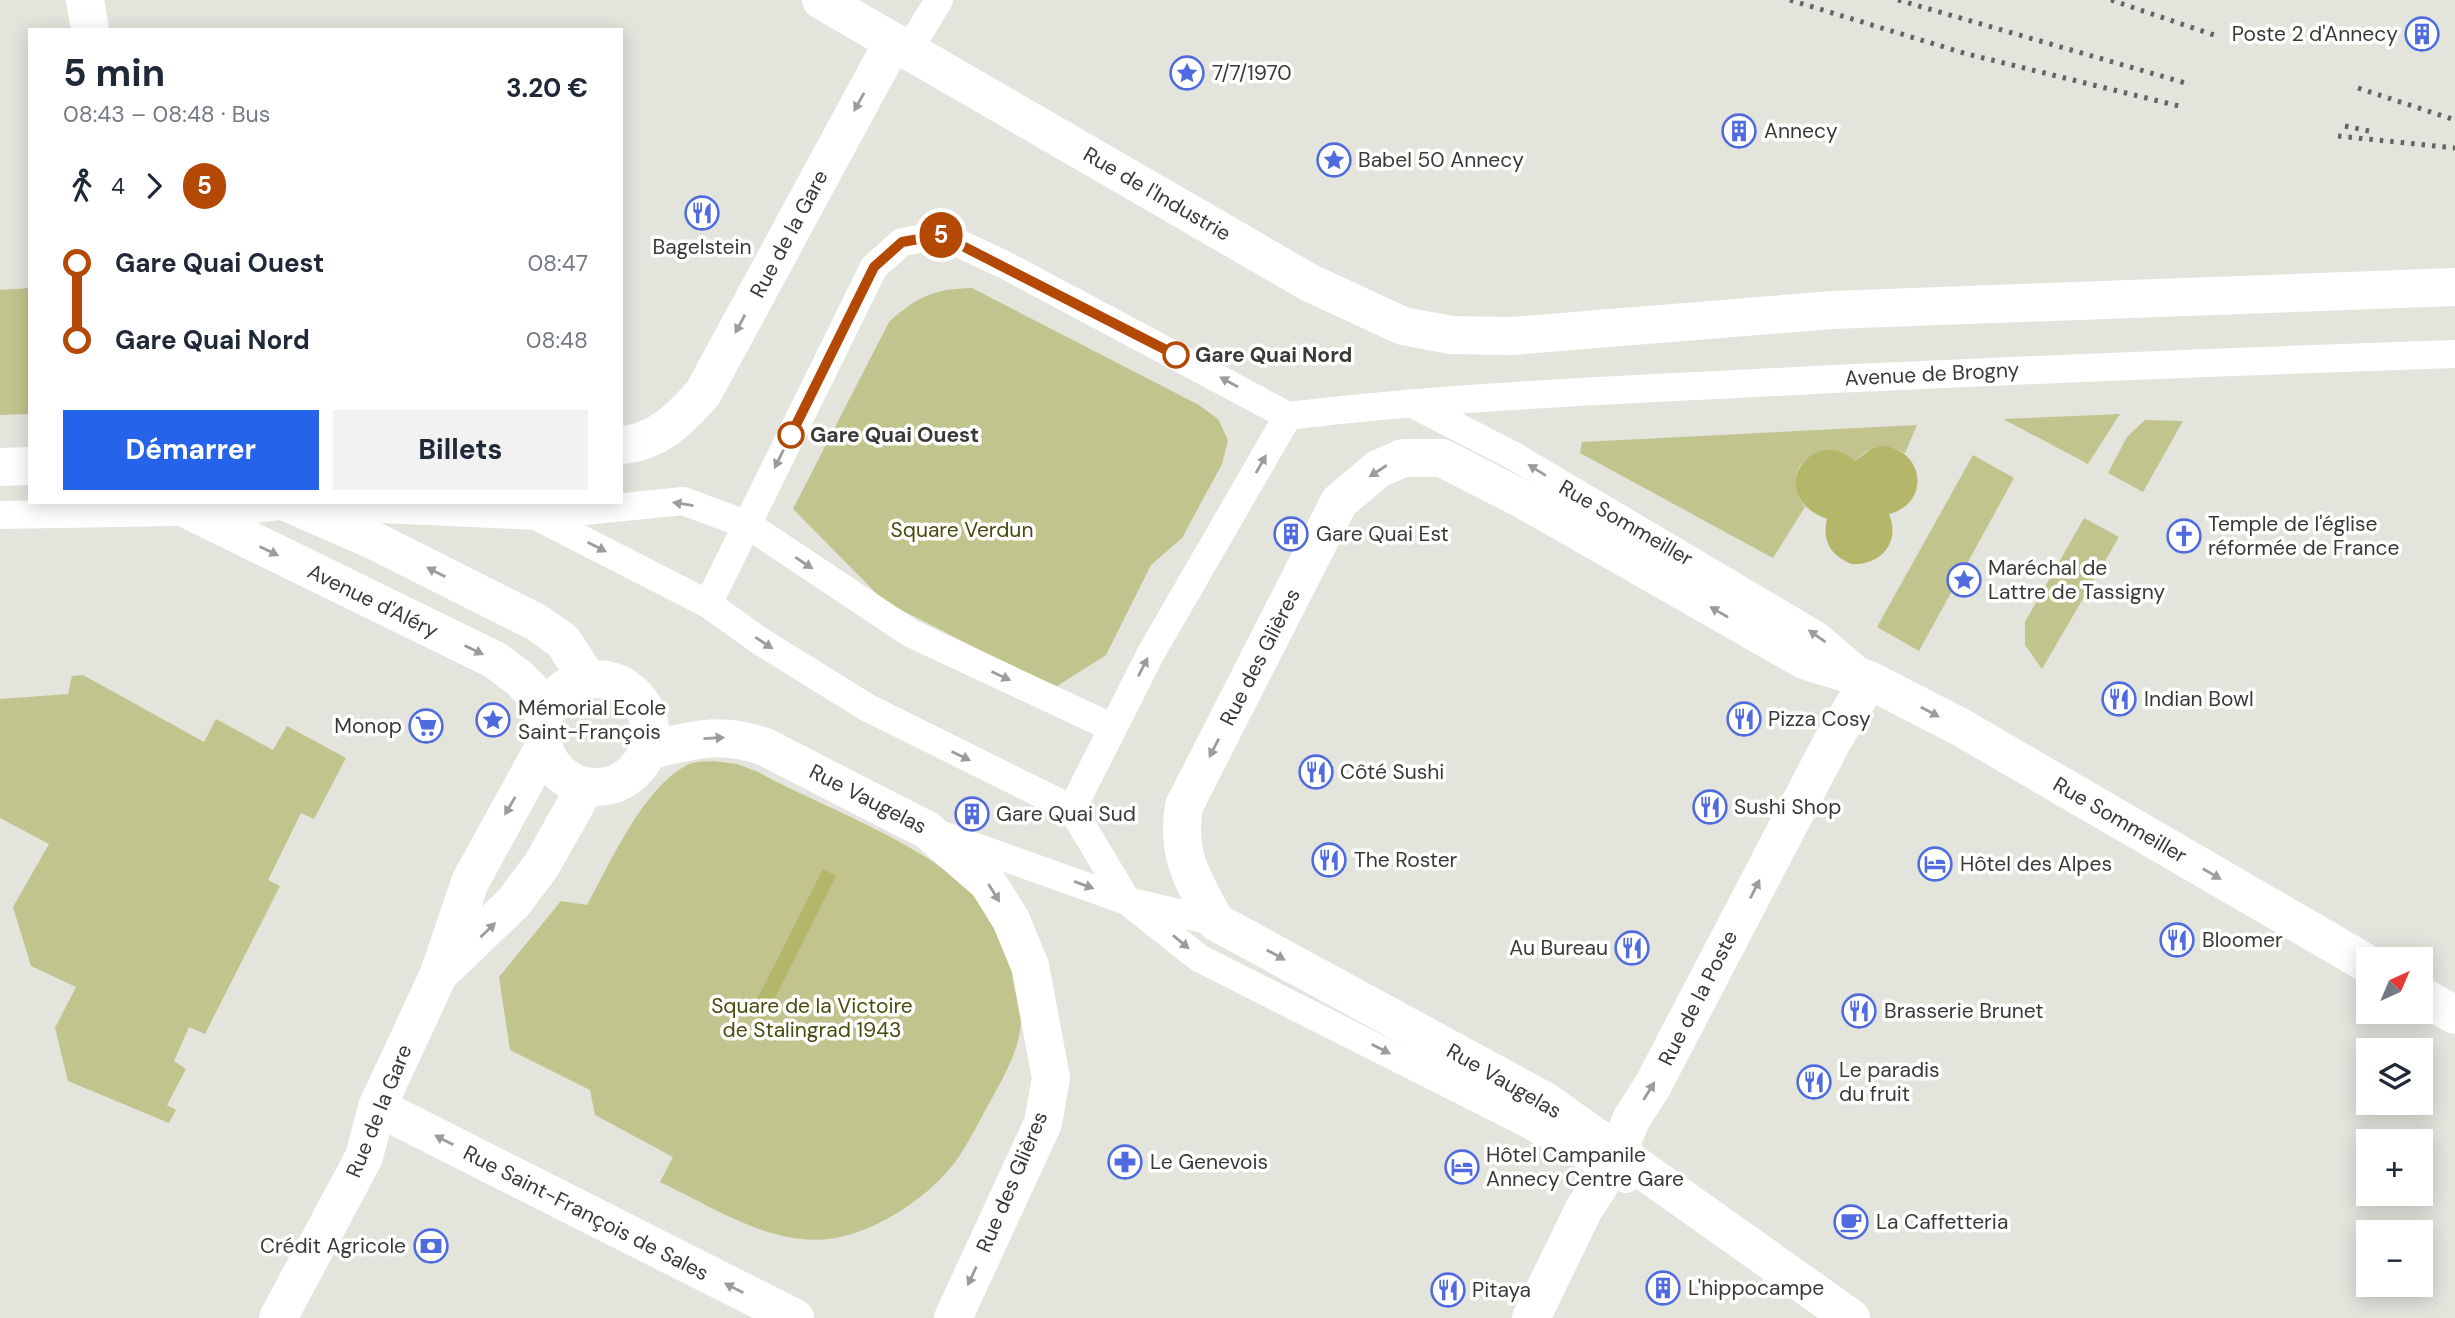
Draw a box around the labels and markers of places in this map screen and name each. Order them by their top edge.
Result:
building icon: Poste 2 d'Annecy [2403,15,2441,53]
place label: Poste 2 d'Annecy [2232,20,2398,48]
place icon: 7/7/1970 [1168,54,1206,92]
place label: 7/7/1970 [1212,59,1292,87]
building icon: Annecy [1720,112,1758,150]
place label: Annecy [1764,117,1838,145]
place icon: Babel 50 Annecy [1315,141,1353,179]
place label: Babel 50 Annecy [1358,146,1524,174]
restaurant icon: Bagelstein [683,194,721,232]
place label: Bagelstein [652,233,752,261]
place label: Gare Quai Nord [1195,341,1352,369]
marker: Gare Quai Nord [1163,342,1189,368]
place label: Gare Quai Ouest [810,421,979,449]
marker: Gare Quai Ouest [778,422,804,448]
place label: Temple de l'église réformée de France [2208,510,2400,562]
building icon: Gare Quai Est [1272,515,1310,553]
church icon: Temple de l'église réformée de France [2165,517,2203,555]
place label: Gare Quai Est [1316,520,1449,548]
place label: Maréchal de Lattre de Tassigny [1988,554,2165,606]
place icon: Maréchal de Lattre de Tassigny [1945,561,1983,599]
restaurant icon: Indian Bowl [2100,680,2138,718]
place label: Indian Bowl [2144,685,2254,713]
place label: Mémorial Ecole Saint-François [518,694,666,746]
restaurant icon: Pizza Cosy [1725,700,1763,738]
place icon: Mémorial Ecole Saint-François [474,701,512,739]
place label: Pizza Cosy [1768,705,1871,733]
supermarket icon: Monop [407,707,445,745]
place label: Monop [334,712,402,740]
restaurant icon: Côté Sushi [1297,753,1335,791]
place label: Côté Sushi [1340,758,1444,786]
restaurant icon: Sushi Shop [1691,788,1729,826]
place label: Sushi Shop [1734,793,1841,821]
building icon: Gare Quai Sud [953,795,991,833]
place label: Gare Quai Sud [996,800,1136,828]
restaurant icon: The Roster [1310,841,1348,879]
hotel icon: Hôtel des Alpes [1916,845,1954,883]
place label: The Roster [1354,846,1458,874]
place label: Hôtel des Alpes [1960,850,2112,878]
restaurant icon: Bloomer [2158,921,2196,959]
place label: Bloomer [2202,926,2283,954]
restaurant icon: Au Bureau [1613,929,1651,967]
place label: Au Bureau [1509,934,1608,962]
restaurant icon: Brasserie Brunet [1840,992,1878,1030]
place label: Brasserie Brunet [1884,997,2044,1025]
place label: Le paradis du fruit [1839,1056,1940,1108]
restaurant icon: Le paradis du fruit [1795,1063,1833,1101]
place label: Hôtel Campanile Annecy Centre Gare [1486,1141,1684,1193]
pharmacy icon: Le Genevois [1106,1143,1144,1181]
place label: Le Genevois [1150,1148,1268,1176]
hotel icon: Hôtel Campanile Annecy Centre Gare [1443,1148,1481,1186]
cafe icon: La Caffetteria [1832,1203,1870,1241]
place label: La Caffetteria [1876,1208,2008,1236]
bank icon: Crédit Agricole [412,1227,450,1265]
place label: Crédit Agricole [260,1232,406,1260]
building icon: L'hippocampe [1644,1269,1682,1307]
restaurant icon: Pitaya [1429,1271,1467,1309]
place label: L'hippocampe [1688,1274,1824,1302]
place label: Pitaya [1472,1276,1531,1304]

